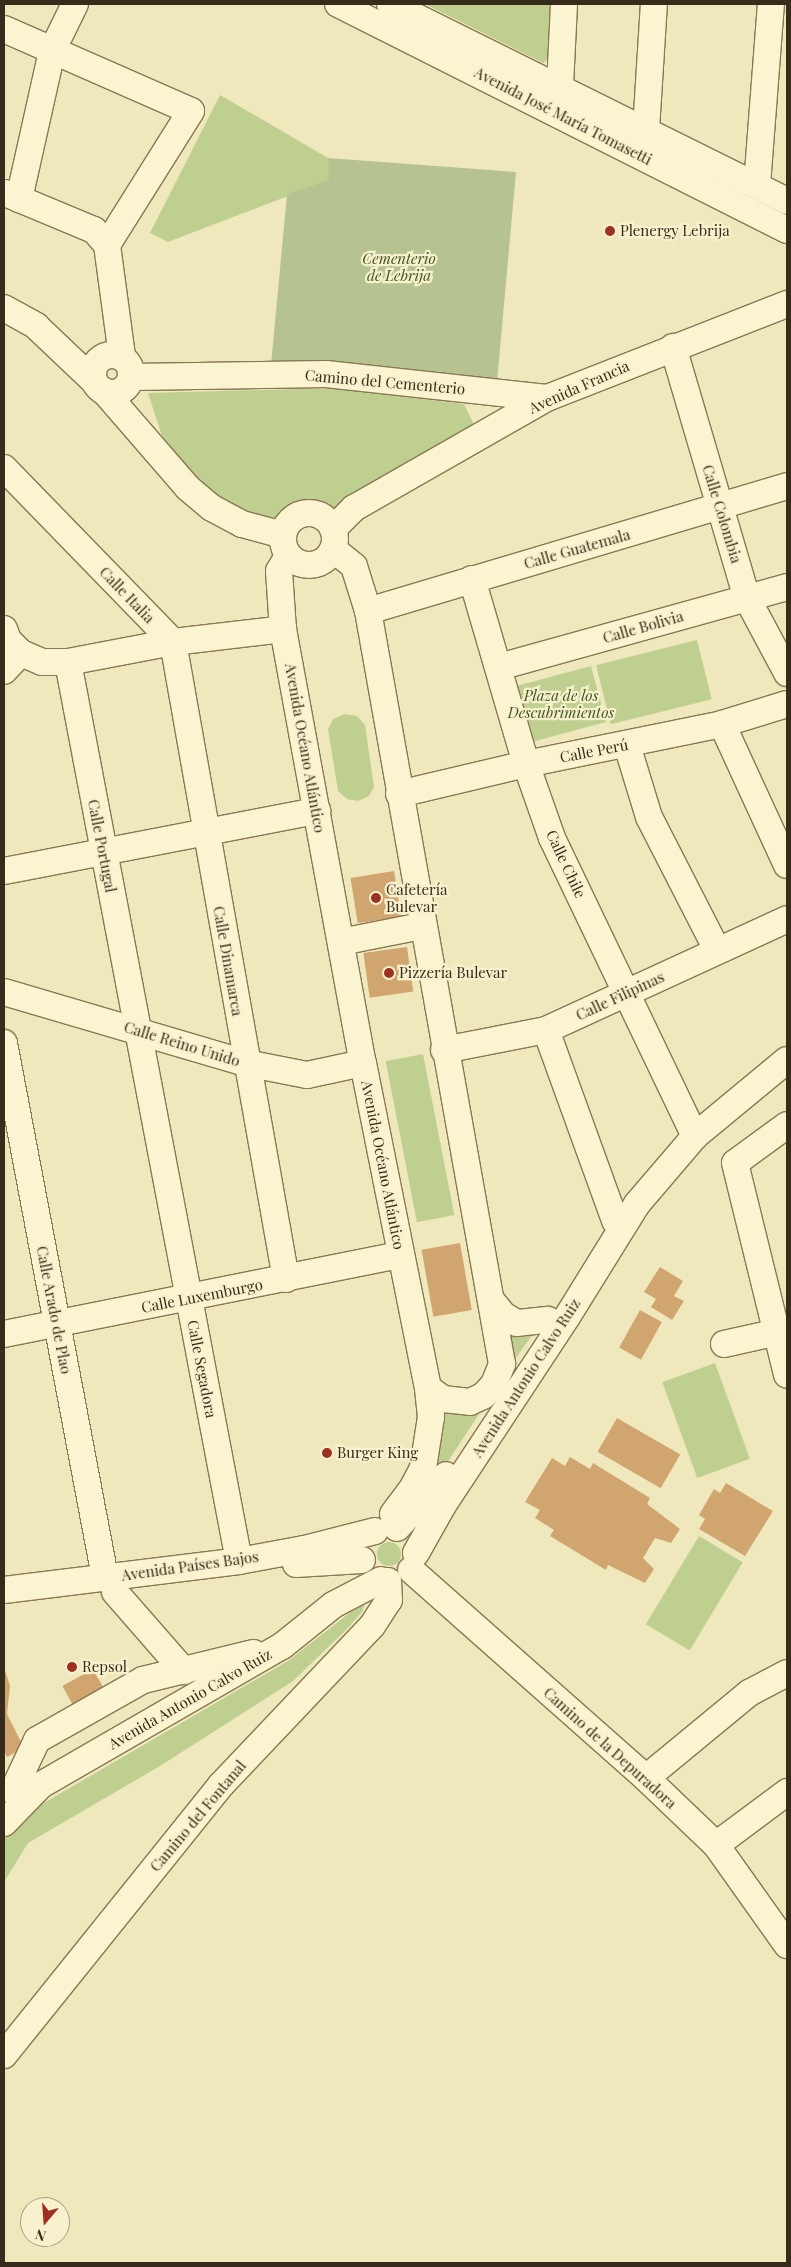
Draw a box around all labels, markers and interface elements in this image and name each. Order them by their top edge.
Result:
street label: Avenida José María Tomasetti [471,63,655,169]
place label: Plenergy Lebrija [620,222,730,240]
marker: Plenergy Lebrija [604,225,616,237]
park label: Cementerio de Lebrija [362,249,436,284]
street label: Avenida Francia [526,357,632,417]
street label: Camino del Cementerio [304,366,466,398]
street label: Calle Colombia [698,463,746,565]
street label: Calle Guatemala [522,525,632,573]
street label: Calle Italia [96,563,158,627]
street label: Calle Bolivia [601,607,685,647]
street label: Avenida Océano Atlántico [281,661,329,835]
park label: Plaza de los Descubrimientos [508,686,614,721]
street label: Calle Perú [558,736,630,766]
street label: Calle Portugal [84,798,120,894]
street label: Calle Chile [542,827,590,901]
place label: Cafetería Bulevar [386,880,448,915]
marker: Cafetería Bulevar [370,892,382,904]
street label: Calle Dinamarca [209,905,247,1017]
place label: Pizzería Bulevar [399,964,507,982]
marker: Pizzería Bulevar [383,967,395,979]
street label: Calle Filipinas [573,968,667,1024]
street label: Calle Reino Unido [122,1018,242,1070]
street label: Avenida Océano Atlántico [358,1079,408,1251]
street label: Calle Arado de Plao [33,1244,75,1376]
street label: Calle Luxemburgo [140,1275,264,1317]
street label: Avenida Antonio Calvo Ruiz [468,1295,584,1461]
street label: Calle Segadora [184,1318,220,1420]
place label: Burger King [337,1444,418,1462]
marker: Burger King [321,1447,333,1459]
street label: Avenida Países Bajos [120,1547,260,1585]
street label: Avenida Antonio Calvo Ruiz [105,1645,275,1753]
place label: Repsol [82,1658,127,1676]
marker: Repsol [66,1661,78,1673]
street label: Camino de la Depuradora [540,1683,680,1813]
street label: Camino del Fontanal [146,1757,250,1875]
north arrow [20,2197,70,2247]
text: N [33,2225,48,2246]

